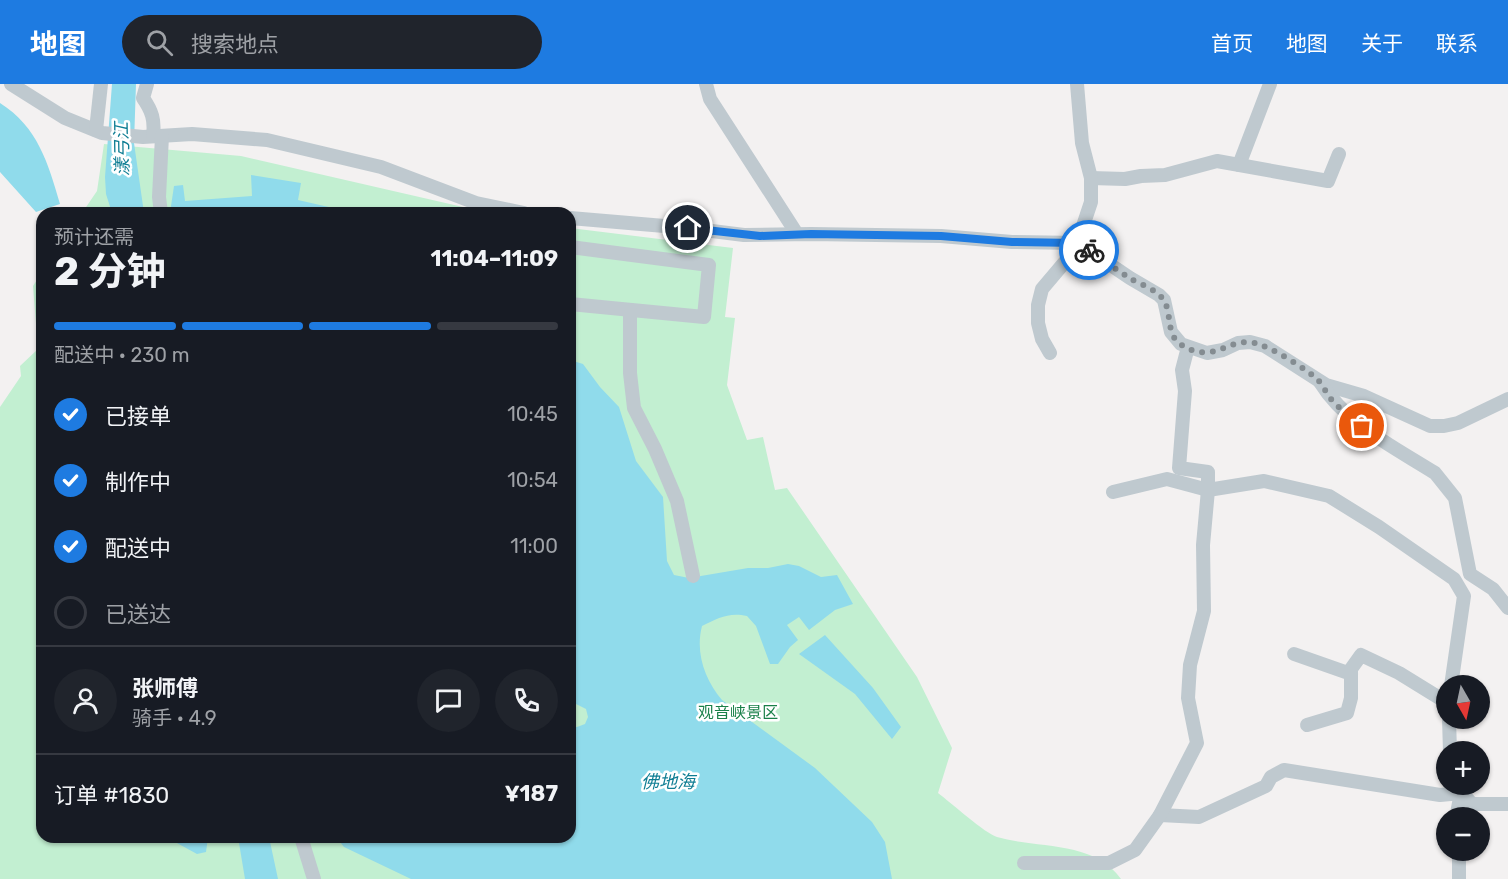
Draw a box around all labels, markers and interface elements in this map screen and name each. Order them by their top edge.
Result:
search box [122,15,542,69]
icon: search [143,26,176,59]
text: 地图 [30,28,86,61]
text: 搜索地点 [191,31,279,58]
text: 首页 [1211,31,1253,56]
text: 地图 [1286,31,1328,56]
text: 关于 [1361,31,1403,56]
text: 联系 [1436,31,1478,56]
water label: 漾弓江 [110,120,133,176]
pin [662,202,713,253]
icon: home [671,211,704,244]
courier [1059,220,1119,280]
text: 预计还需 [54,225,134,249]
icon: bike [1073,234,1106,267]
text: 11:04–11:09 [430,245,558,272]
text: 2 分钟 [54,249,166,295]
text: 配送中 · 230 m [54,343,190,367]
icon: check [54,398,87,431]
pin [1336,400,1387,451]
text: 10:45 [507,402,558,426]
text: 已接单 [105,403,171,430]
icon: bag [1345,409,1378,442]
icon: check [54,464,87,497]
text: 10:54 [507,468,558,492]
text: 制作中 [105,469,171,496]
icon: check [54,530,87,563]
text: 11:00 [510,534,558,558]
text: 配送中 [105,535,171,562]
text: 已送达 [105,601,171,628]
button: person [54,669,117,732]
button: chat [417,669,480,732]
button: phone [495,669,558,732]
text: 张师傅 [132,675,198,702]
north arrow [1436,675,1490,729]
map controls [1436,675,1490,861]
park label: 观音峡景区 [698,703,778,722]
text: 骑手 · 4.9 [132,706,217,730]
button: + [1436,741,1490,795]
water label: 佛地海 [641,771,698,793]
text: ¥187 [504,780,558,807]
text: 订单 #1830 [54,782,169,809]
button: − [1436,807,1490,861]

